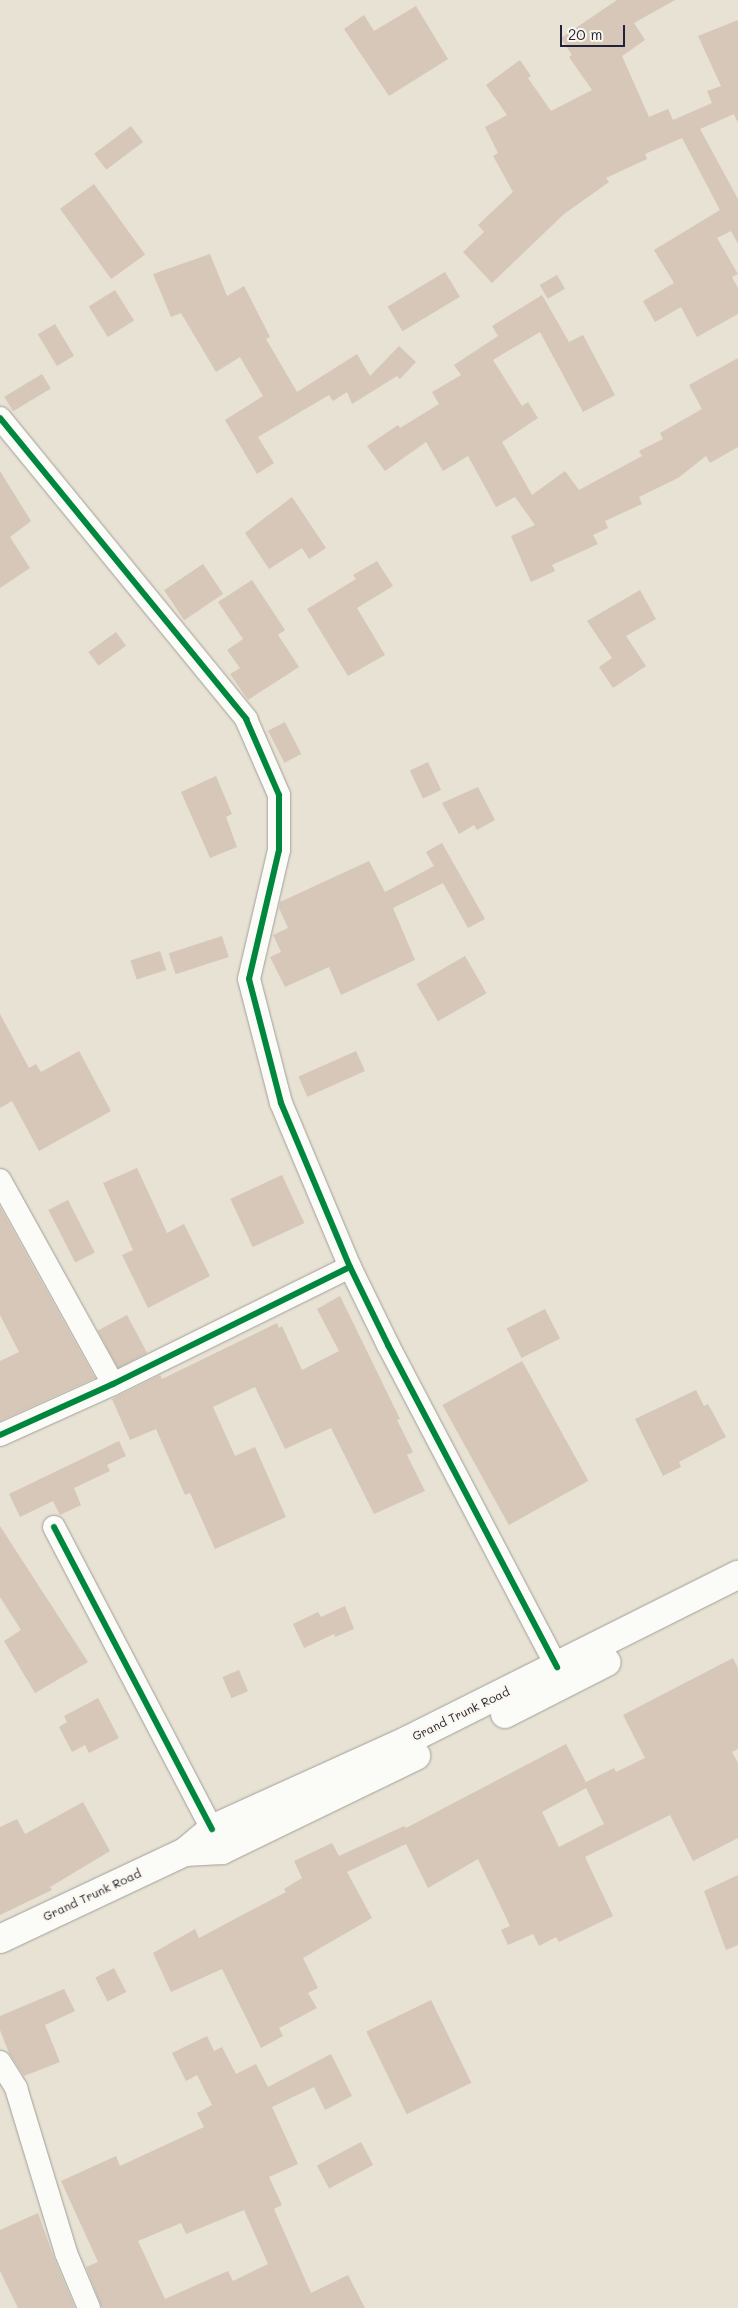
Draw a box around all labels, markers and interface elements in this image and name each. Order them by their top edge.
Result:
scale bar [563,15,628,47]
text: 20 m [568,24,602,44]
street label: Grand Trunk Road [410,1684,512,1744]
street label: Grand Trunk Road [41,1866,143,1924]

